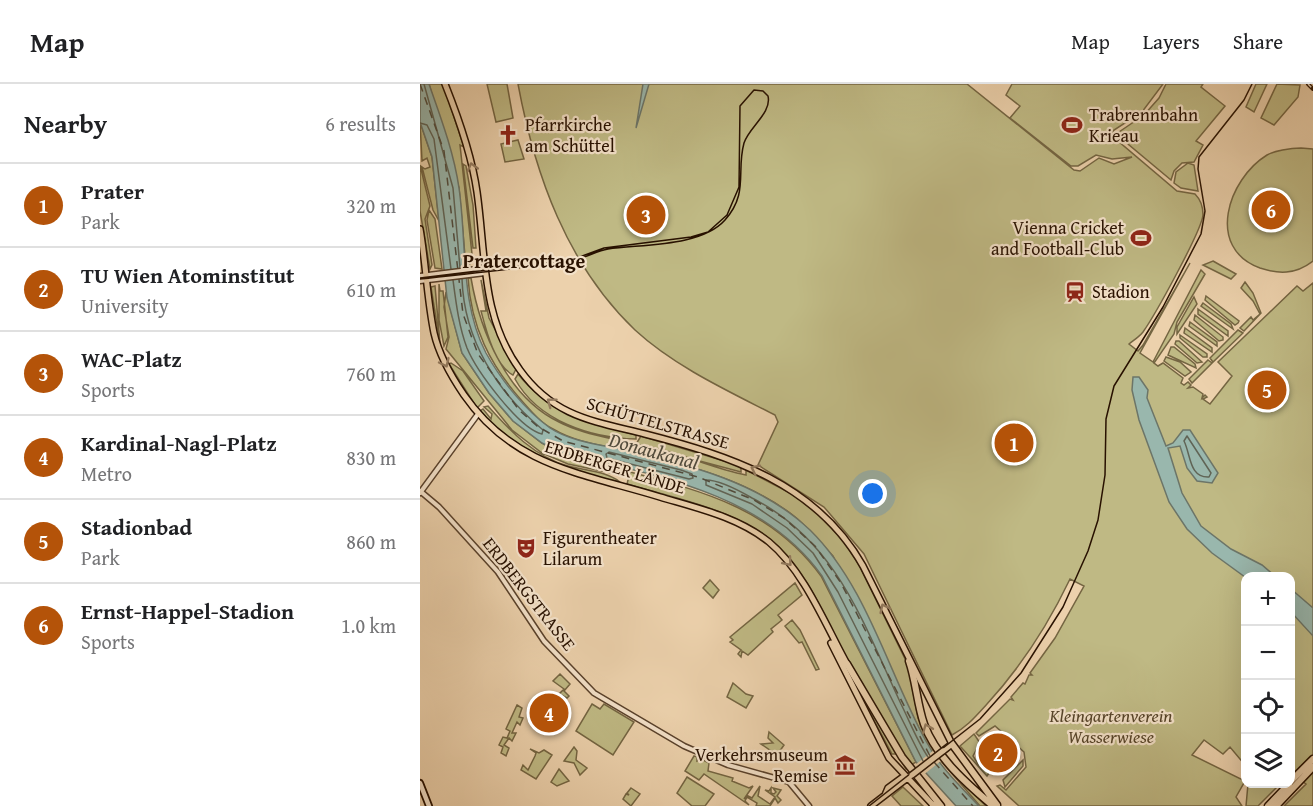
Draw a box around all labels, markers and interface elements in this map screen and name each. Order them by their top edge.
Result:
text: Map [30,21,84,62]
text: Map [1071,26,1110,57]
text: Layers [1143,26,1200,57]
text: Share [1233,26,1283,57]
place label: Trabrennbahn Krieau [1089,101,1198,149]
text: Nearby [24,104,107,143]
text: 6 results [325,109,396,138]
place label: Pfarrkirche am Schüttel [525,111,615,159]
sports icon: Trabrennbahn Krieau [1060,113,1084,137]
church icon: Pfarrkirche am Schüttel [496,123,520,147]
one-way arrow [467,162,479,173]
text: Prater [81,175,144,207]
pin: 6 [1252,188,1290,232]
text: 1 [38,191,49,220]
text: 320 m [346,191,396,220]
pin: 3 [626,192,666,238]
text: Park [81,207,120,236]
place label: Vienna Cricket and Football-Club [991,214,1125,262]
sports icon: Vienna Cricket and Football-Club [1129,226,1153,250]
district label: Pratercottage [463,246,586,275]
text: TU Wien Atominstitut [81,259,294,291]
text: 2 [38,275,49,304]
text: 610 m [346,275,396,304]
place label: Stadion [1092,278,1150,305]
station icon: Stadion [1063,280,1087,304]
text: University [81,291,169,320]
text: WAC-Platz [81,343,182,375]
one-way arrow [438,356,450,367]
text: 3 [38,359,49,388]
text: 760 m [346,359,396,388]
pin: 5 [1248,368,1286,412]
text: Sports [81,375,135,404]
street label: SCHÜTTELSTRASSE [584,389,733,456]
one-way arrow [546,398,557,409]
pin: 1 [994,420,1034,466]
water label: Donaukanal [605,424,702,476]
text: Kardinal-Nagl-Platz [81,427,277,459]
street label: ERDBERGER LÄNDE [542,432,689,501]
text: 4 [38,443,49,472]
text: 830 m [346,443,396,472]
text: Metro [81,459,132,488]
one-way arrow [750,464,761,476]
your location [858,479,887,508]
text: Stadionbad [81,511,192,543]
place label: Figurentheater Lilarum [543,524,657,572]
text: 5 [38,527,49,556]
text: 860 m [346,527,396,556]
street label: ERDBERGSTRASSE [476,531,582,656]
theatre icon: Figurentheater Lilarum [514,536,538,560]
text: Park [81,543,120,572]
one-way arrow [781,555,792,566]
map controls [1241,572,1295,788]
button: + [1241,572,1295,626]
text: Ernst-Happel-Stadion [81,595,294,627]
one-way arrow [879,603,891,614]
text: 6 [38,611,49,640]
text: 1.0 km [341,611,396,640]
button: − [1241,626,1295,680]
text: Sports [81,627,135,656]
button: locate [1241,680,1295,734]
pin: 4 [530,690,568,736]
park label: Kleingartenverein Wasserwiese [1049,702,1172,750]
one-way arrow [921,723,934,734]
pin: 2 [978,730,1018,776]
button: layers [1241,734,1295,788]
place label: Verkehrsmuseum Remise [695,741,828,789]
museum icon: Verkehrsmuseum Remise [833,753,857,777]

